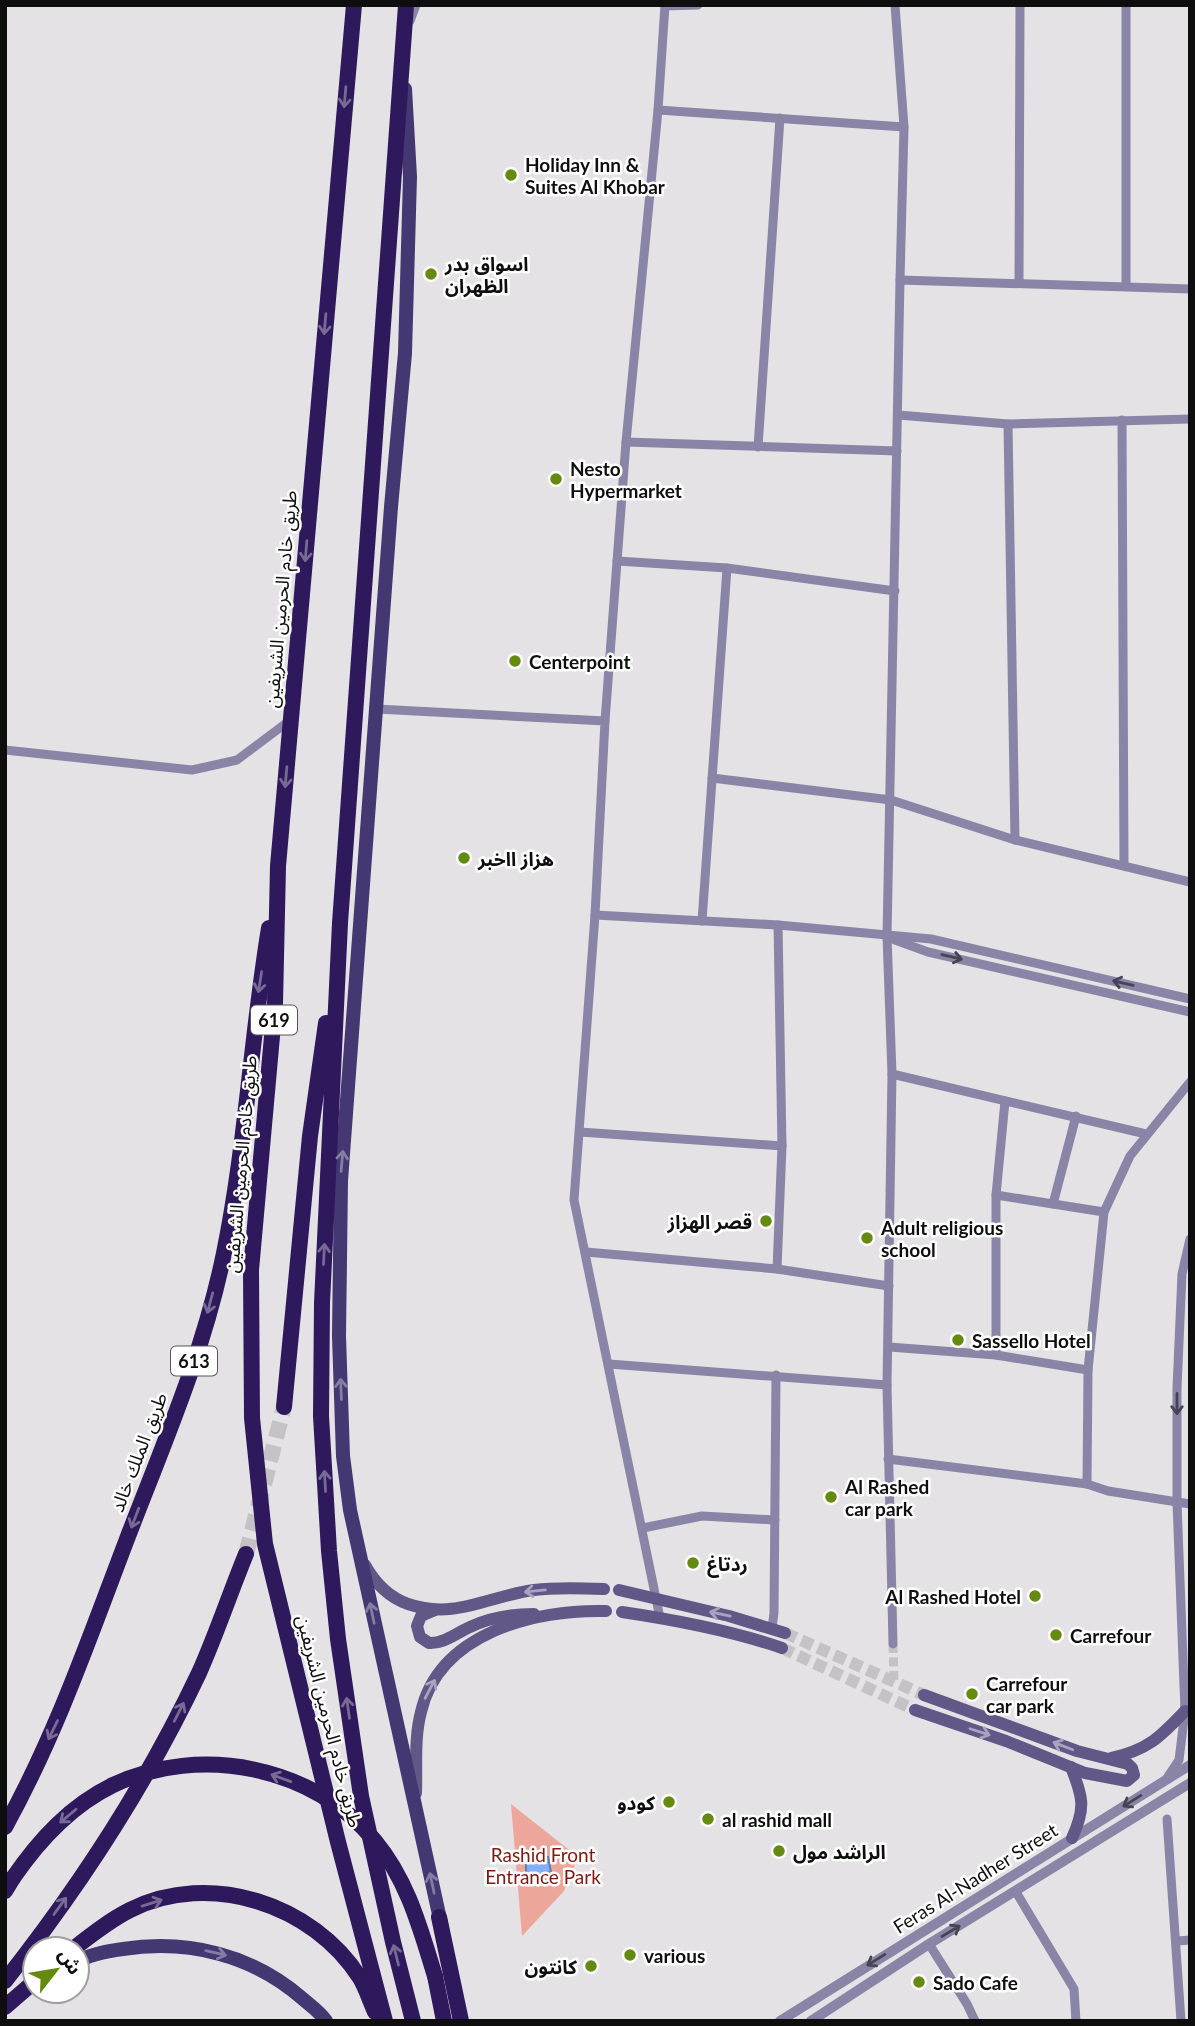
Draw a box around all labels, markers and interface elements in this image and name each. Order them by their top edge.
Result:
one-way arrow [338,86,351,108]
place label: Holiday Inn & Suites Al Khobar [525,153,666,198]
marker: Holiday Inn & Suites Al Khobar [503,167,519,183]
place label: اسواق بدر الظهران [444,252,528,298]
marker: اسواق بدر الظهران [423,266,439,282]
one-way arrow [318,312,331,335]
place label: Nesto Hypermarket [570,457,682,502]
marker: Nesto Hypermarket [548,471,564,487]
street label: طريق خادم الحرمين الشريفين [259,489,305,709]
one-way arrow [299,539,312,562]
place label: Centerpoint [529,650,631,673]
marker: Centerpoint [507,653,523,669]
one-way arrow [279,766,292,788]
place label: هزاز ااخبر [477,847,554,871]
marker: هزاز ااخبر [456,850,472,866]
one-way arrow [940,951,963,965]
one-way arrow [253,970,266,993]
one-way arrow [1112,976,1135,990]
road number: 619 [251,1006,297,1035]
street label: طريق خادم الحرمين الشريفين [219,1054,265,1274]
one-way arrow [336,1151,349,1173]
place label: قصر الهزاز [666,1210,752,1234]
marker: قصر الهزاز [758,1213,774,1229]
place label: Adult religious school [880,1216,1003,1261]
marker: Adult religious school [859,1230,875,1246]
one-way arrow [318,1243,331,1266]
one-way arrow [203,1291,216,1314]
place label: Sassello Hotel [972,1329,1091,1352]
marker: Sassello Hotel [950,1332,966,1348]
road number: 613 [171,1346,217,1376]
one-way arrow [334,1378,347,1401]
street label: طريق الملك خالد [105,1389,172,1515]
one-way arrow [1170,1392,1184,1415]
one-way arrow [318,1471,331,1493]
place label: Al Rashed car park [844,1475,929,1520]
marker: Al Rashed car park [823,1489,839,1505]
one-way arrow [128,1506,141,1528]
place label: ردتاغ [707,1552,748,1578]
marker: ردتاغ [685,1555,701,1571]
one-way arrow [525,1584,547,1597]
place label: Al Rashed Hotel [884,1585,1021,1608]
marker: Al Rashed Hotel [1027,1588,1043,1604]
one-way arrow [365,1602,378,1625]
one-way arrow [709,1607,732,1621]
street label: طريق خادم الحرمين الشريفين [289,1612,368,1831]
place label: Carrefour [1070,1624,1152,1647]
marker: Carrefour [1048,1627,1064,1643]
place label: Carrefour car park [986,1672,1068,1717]
one-way arrow [424,1679,438,1700]
marker: Carrefour car park [964,1686,980,1702]
one-way arrow [341,1697,354,1719]
one-way arrow [172,1703,186,1723]
one-way arrow [46,1719,59,1740]
one-way arrow [968,1727,990,1739]
one-way arrow [1052,1738,1074,1751]
one-way arrow [271,1770,293,1783]
place label: كودو [617,1791,655,1814]
marker: كودو [661,1794,677,1810]
one-way arrow [1122,1795,1142,1809]
one-way arrow [59,1808,77,1823]
place label: al rashid mall [722,1808,832,1831]
marker: al rashid mall [700,1811,716,1827]
street label: Feras Al-Nadher Street [889,1818,1062,1938]
place label: الراشد مول [793,1840,886,1864]
park label: Rashid Front Entrance Park [485,1843,601,1888]
marker: الراشد مول [771,1843,787,1859]
one-way arrow [425,1872,439,1895]
one-way arrow [141,1895,163,1908]
one-way arrow [53,1897,67,1916]
one-way arrow [941,1924,961,1938]
north arrow [21,1935,91,2005]
text: ش [54,1944,88,1978]
one-way arrow [389,1944,402,1967]
place label: various [644,1944,705,1967]
one-way arrow [204,1947,227,1960]
marker: various [622,1947,638,1963]
one-way arrow [867,1954,887,1968]
place label: كانتون [525,1955,577,1978]
marker: كانتون [583,1958,599,1974]
place label: Sado Cafe [933,1971,1018,1994]
marker: Sado Cafe [911,1974,927,1990]

